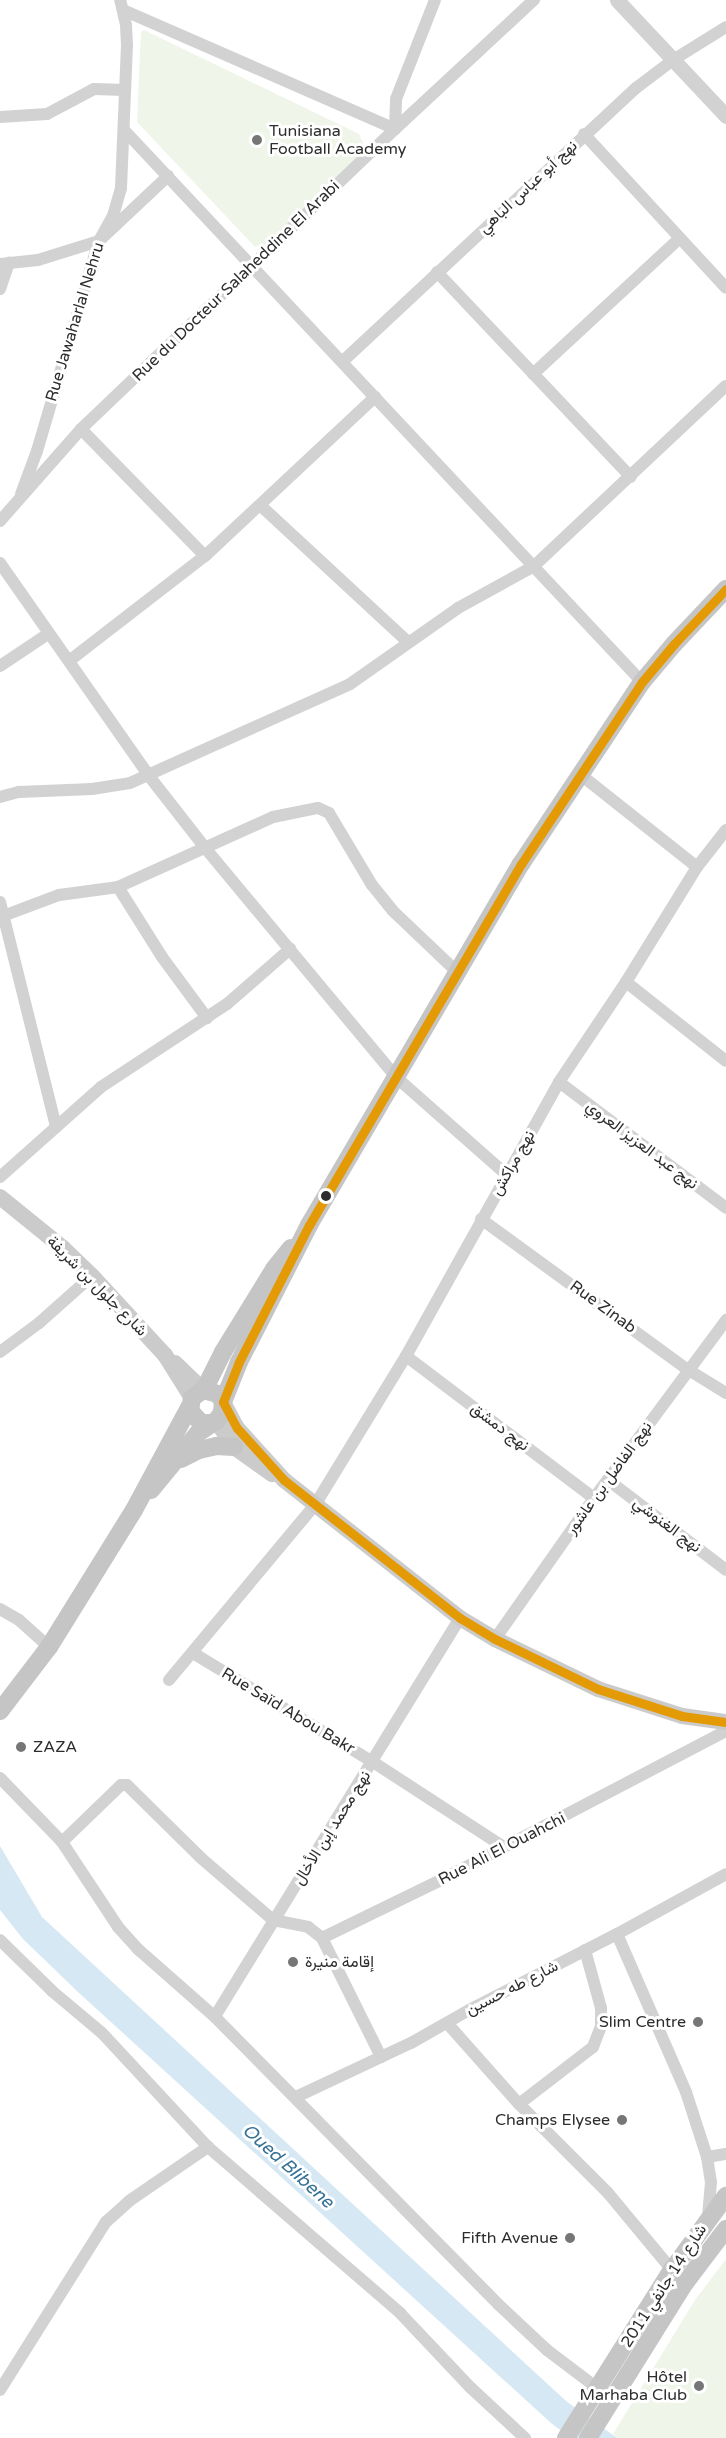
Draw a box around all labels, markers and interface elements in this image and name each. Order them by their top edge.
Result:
place label: Tunisiana Football Academy [269,121,406,159]
marker: Tunisiana Football Academy [250,133,264,147]
street label: نهج أبو عباس الباهي [475,136,581,238]
street label: Rue du Docteur Salaheddine El Arabi [128,177,344,385]
street label: Rue Jawaharlal Nehru [42,240,108,404]
street label: نهج عبد العزيز العروي [582,1097,702,1193]
street label: نهج مراكش [487,1127,539,1199]
unlabelled marker [320,1190,332,1202]
street label: شارع جلول بن شريفة [43,1232,151,1340]
street label: Rue Zinab [566,1276,640,1338]
street label: نهج دمشق [467,1399,533,1455]
street label: نهج الفاضل بن عاشور [562,1418,656,1538]
street label: نهج الغنوشي [629,1493,705,1557]
street label: Rue Saïd Abou Bakr [218,1664,358,1758]
place label: ZAZA [33,1737,77,1757]
marker: ZAZA [14,1740,28,1754]
street label: نهج محمد إبن الأخال [289,1767,375,1889]
street label: Rue Ali El Ouahchi [435,1809,569,1889]
place label: إقامة منيرة [305,1952,374,1972]
marker: إقامة منيرة [286,1955,300,1969]
street label: شارع طه حسين [462,1956,562,2020]
place label: Slim Centre [599,2012,686,2032]
marker: Slim Centre [691,2015,705,2029]
place label: Champs Elysee [495,2110,610,2130]
marker: Champs Elysee [615,2113,629,2127]
water label: Oued Blibene [238,2119,338,2213]
street label: شارع 14 جانفي 2011 [617,2221,711,2351]
place label: Fifth Avenue [461,2228,558,2248]
marker: Fifth Avenue [563,2231,577,2245]
place label: Hôtel Marhaba Club [579,2367,687,2405]
marker: Hôtel Marhaba Club [692,2379,706,2393]

